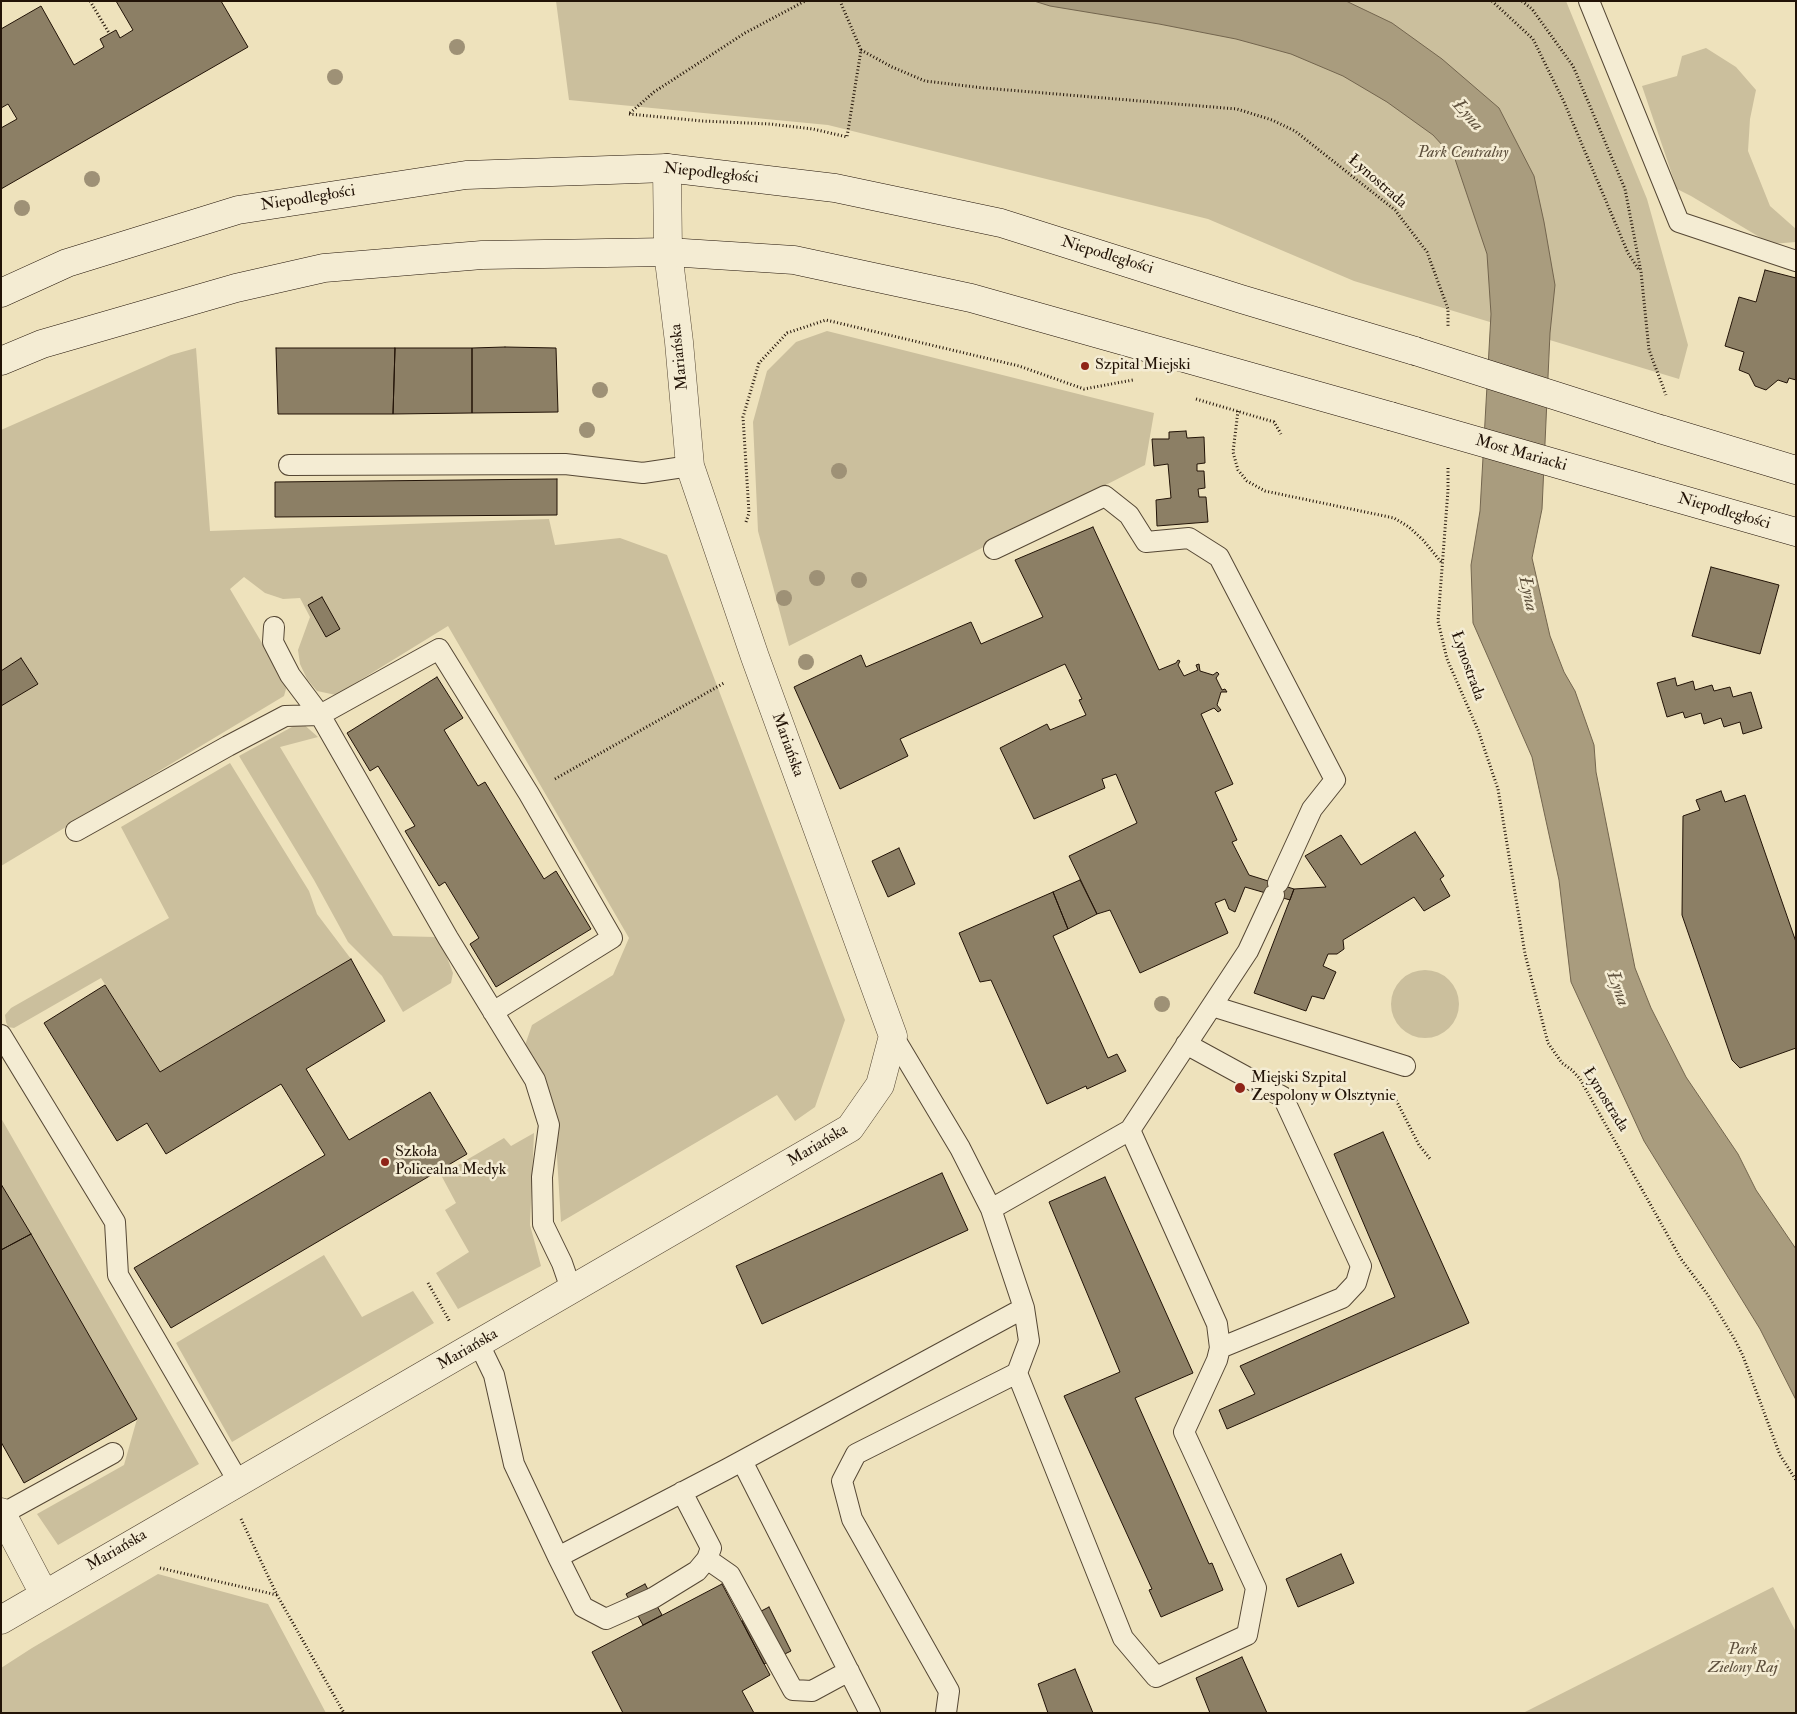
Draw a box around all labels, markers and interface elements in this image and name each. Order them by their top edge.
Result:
water label: Łyna [1447,96,1487,136]
park label: Park Centralny [1418,144,1508,164]
street label: Łynostrada [1343,151,1411,213]
street label: Niepodległości [663,159,759,189]
street label: Niepodległości [259,182,357,216]
street label: Niepodległości [1059,233,1155,279]
street label: Mariańska [667,323,693,391]
place label: Szpital Miejski [1095,356,1191,376]
marker: Szpital Miejski [1079,360,1091,372]
street label: Most Mariacki [1473,432,1569,476]
street label: Niepodległości [1676,490,1772,534]
water label: Łyna [1513,574,1541,614]
street label: Łynostrada [1446,629,1488,703]
street label: Mariańska [767,710,807,780]
water label: Łyna [1601,969,1633,1009]
street label: Łynostrada [1578,1064,1632,1136]
place label: Miejski Szpital Zespolony w Olsztynie [1251,1069,1396,1107]
marker: Miejski Szpital Zespolony w Olsztynie [1233,1081,1247,1095]
street label: Mariańska [785,1121,851,1171]
place label: Szkoła Policealna Medyk [395,1143,506,1181]
marker: Szkoła Policealna Medyk [379,1156,391,1168]
street label: Mariańska [434,1325,502,1375]
street label: Mariańska [83,1526,151,1576]
park label: Park Zielony Raj [1708,1641,1778,1679]

